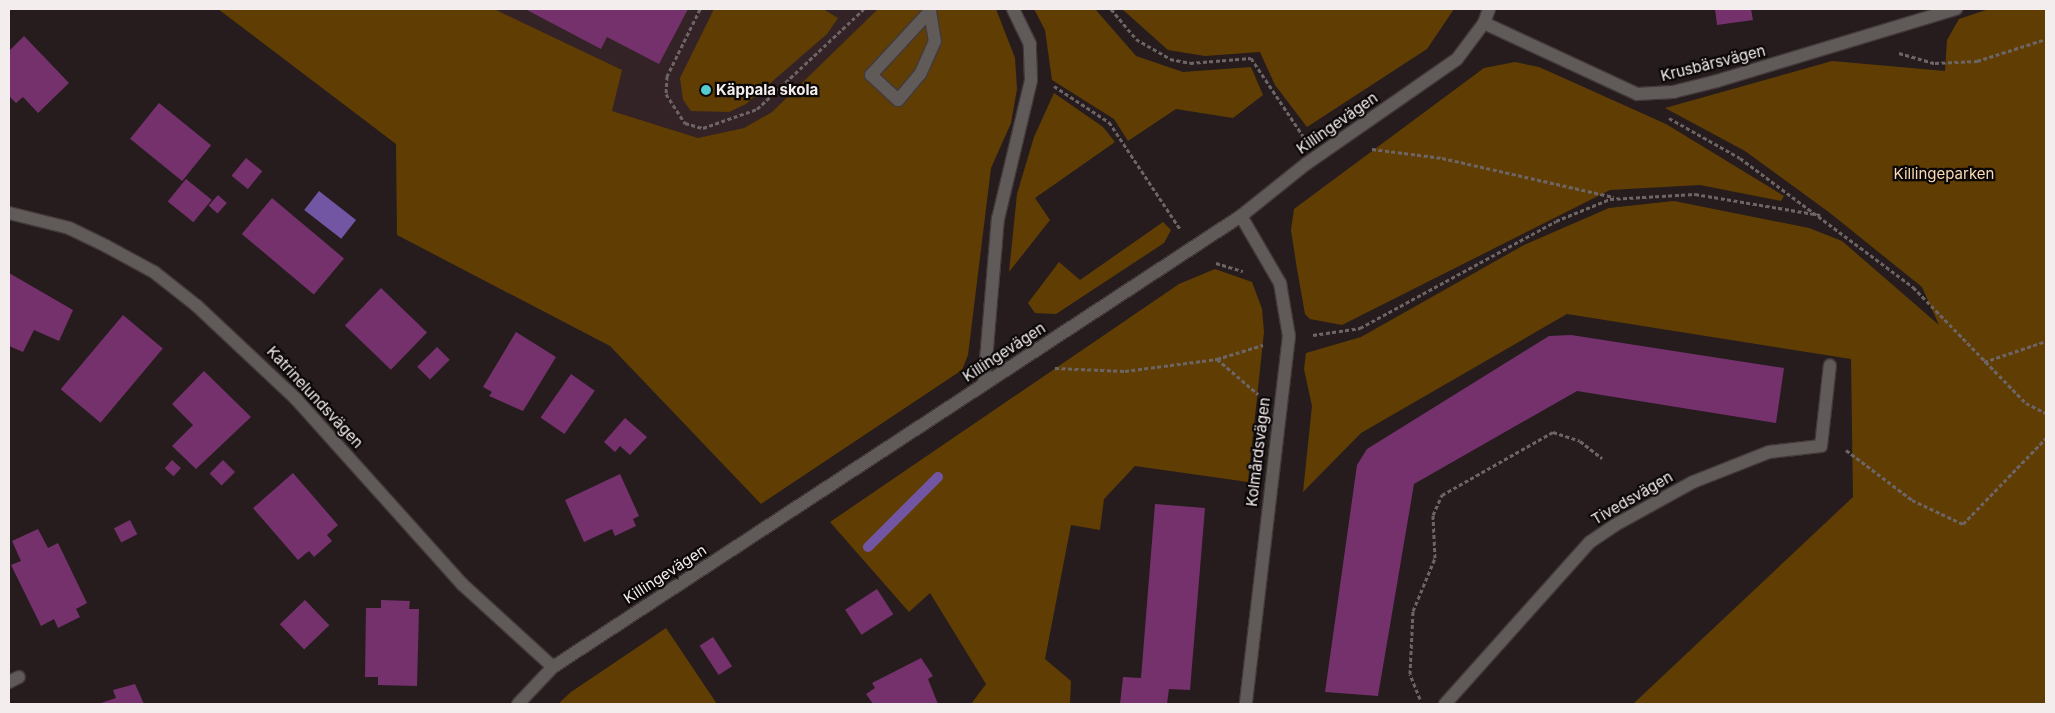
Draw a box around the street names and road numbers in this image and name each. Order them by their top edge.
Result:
street label: Krusbärsvägen [1659,41,1767,85]
street label: Killingevägen [1293,88,1381,158]
street label: Killingevägen [959,319,1049,385]
street label: Katrinelundsvägen [263,342,367,452]
street label: Kolmårdsvägen [1242,396,1274,508]
street label: Tivedsvägen [1588,467,1676,529]
street label: Killingevägen [620,541,710,607]

